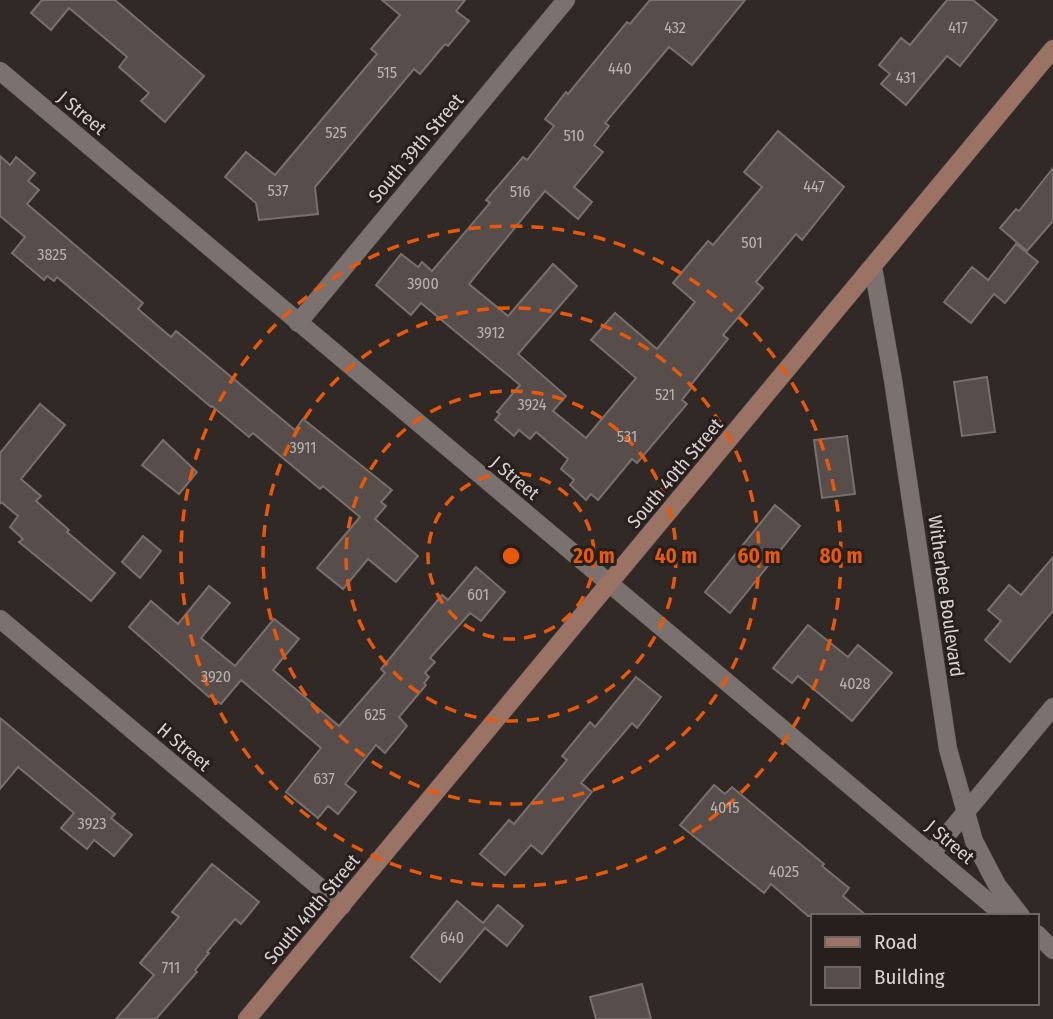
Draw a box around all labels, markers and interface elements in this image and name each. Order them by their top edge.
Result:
house number: 432 [664,18,686,37]
house number: 417 [948,18,968,37]
house number: 440 [608,59,632,78]
house number: 515 [377,63,397,82]
house number: 431 [896,68,916,87]
street label: J Street [53,86,112,140]
street label: South 39th Street [364,88,469,207]
house number: 525 [325,123,347,142]
house number: 510 [563,126,585,145]
house number: 447 [803,177,825,196]
house number: 537 [268,181,289,200]
house number: 516 [510,182,530,201]
house number: 501 [741,233,763,252]
house number: 3825 [37,245,67,264]
house number: 3900 [407,274,439,293]
house number: 3912 [477,323,505,342]
house number: 521 [655,385,675,404]
house number: 3924 [517,395,547,414]
street label: South 40th Street [622,413,728,533]
house number: 531 [617,427,637,446]
house number: 3911 [290,438,316,457]
street label: J Street [486,451,545,505]
street label: Witherbee Boulevard [923,514,969,678]
text: 20 m [572,543,615,569]
text: 40 m [655,543,697,569]
text: 60 m [738,543,780,569]
text: 80 m [820,543,862,569]
centre of rings [499,544,523,568]
house number: 601 [467,585,489,604]
house number: 3920 [201,667,231,686]
house number: 4028 [840,674,870,693]
house number: 625 [364,705,386,724]
street label: H Street [153,718,216,776]
house number: 637 [313,769,335,788]
house number: 4015 [710,798,740,817]
house number: 3923 [78,814,106,833]
street label: J Street [921,815,980,869]
street label: South 40th Street [259,849,365,969]
house number: 4025 [769,862,799,881]
legend [811,914,1039,1005]
house number: 640 [440,928,464,947]
text: Road [874,929,918,955]
house number: 711 [162,958,180,977]
text: Building [874,964,945,990]

